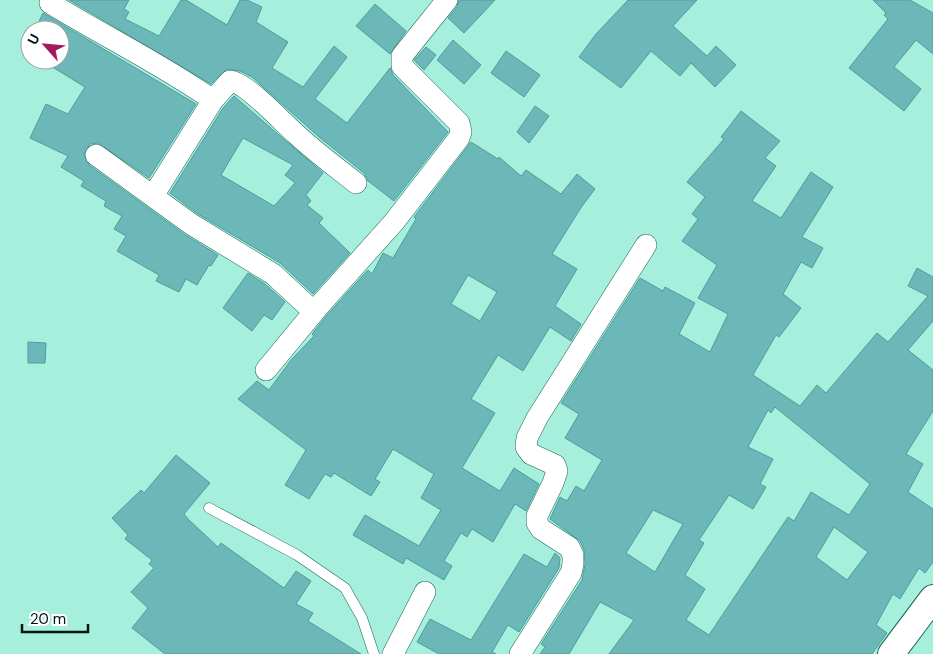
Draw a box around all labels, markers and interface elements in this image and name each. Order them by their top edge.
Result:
north arrow [20,20,70,70]
text: U [23,31,44,47]
scale bar [22,602,89,634]
text: 20 m [30,609,66,629]

